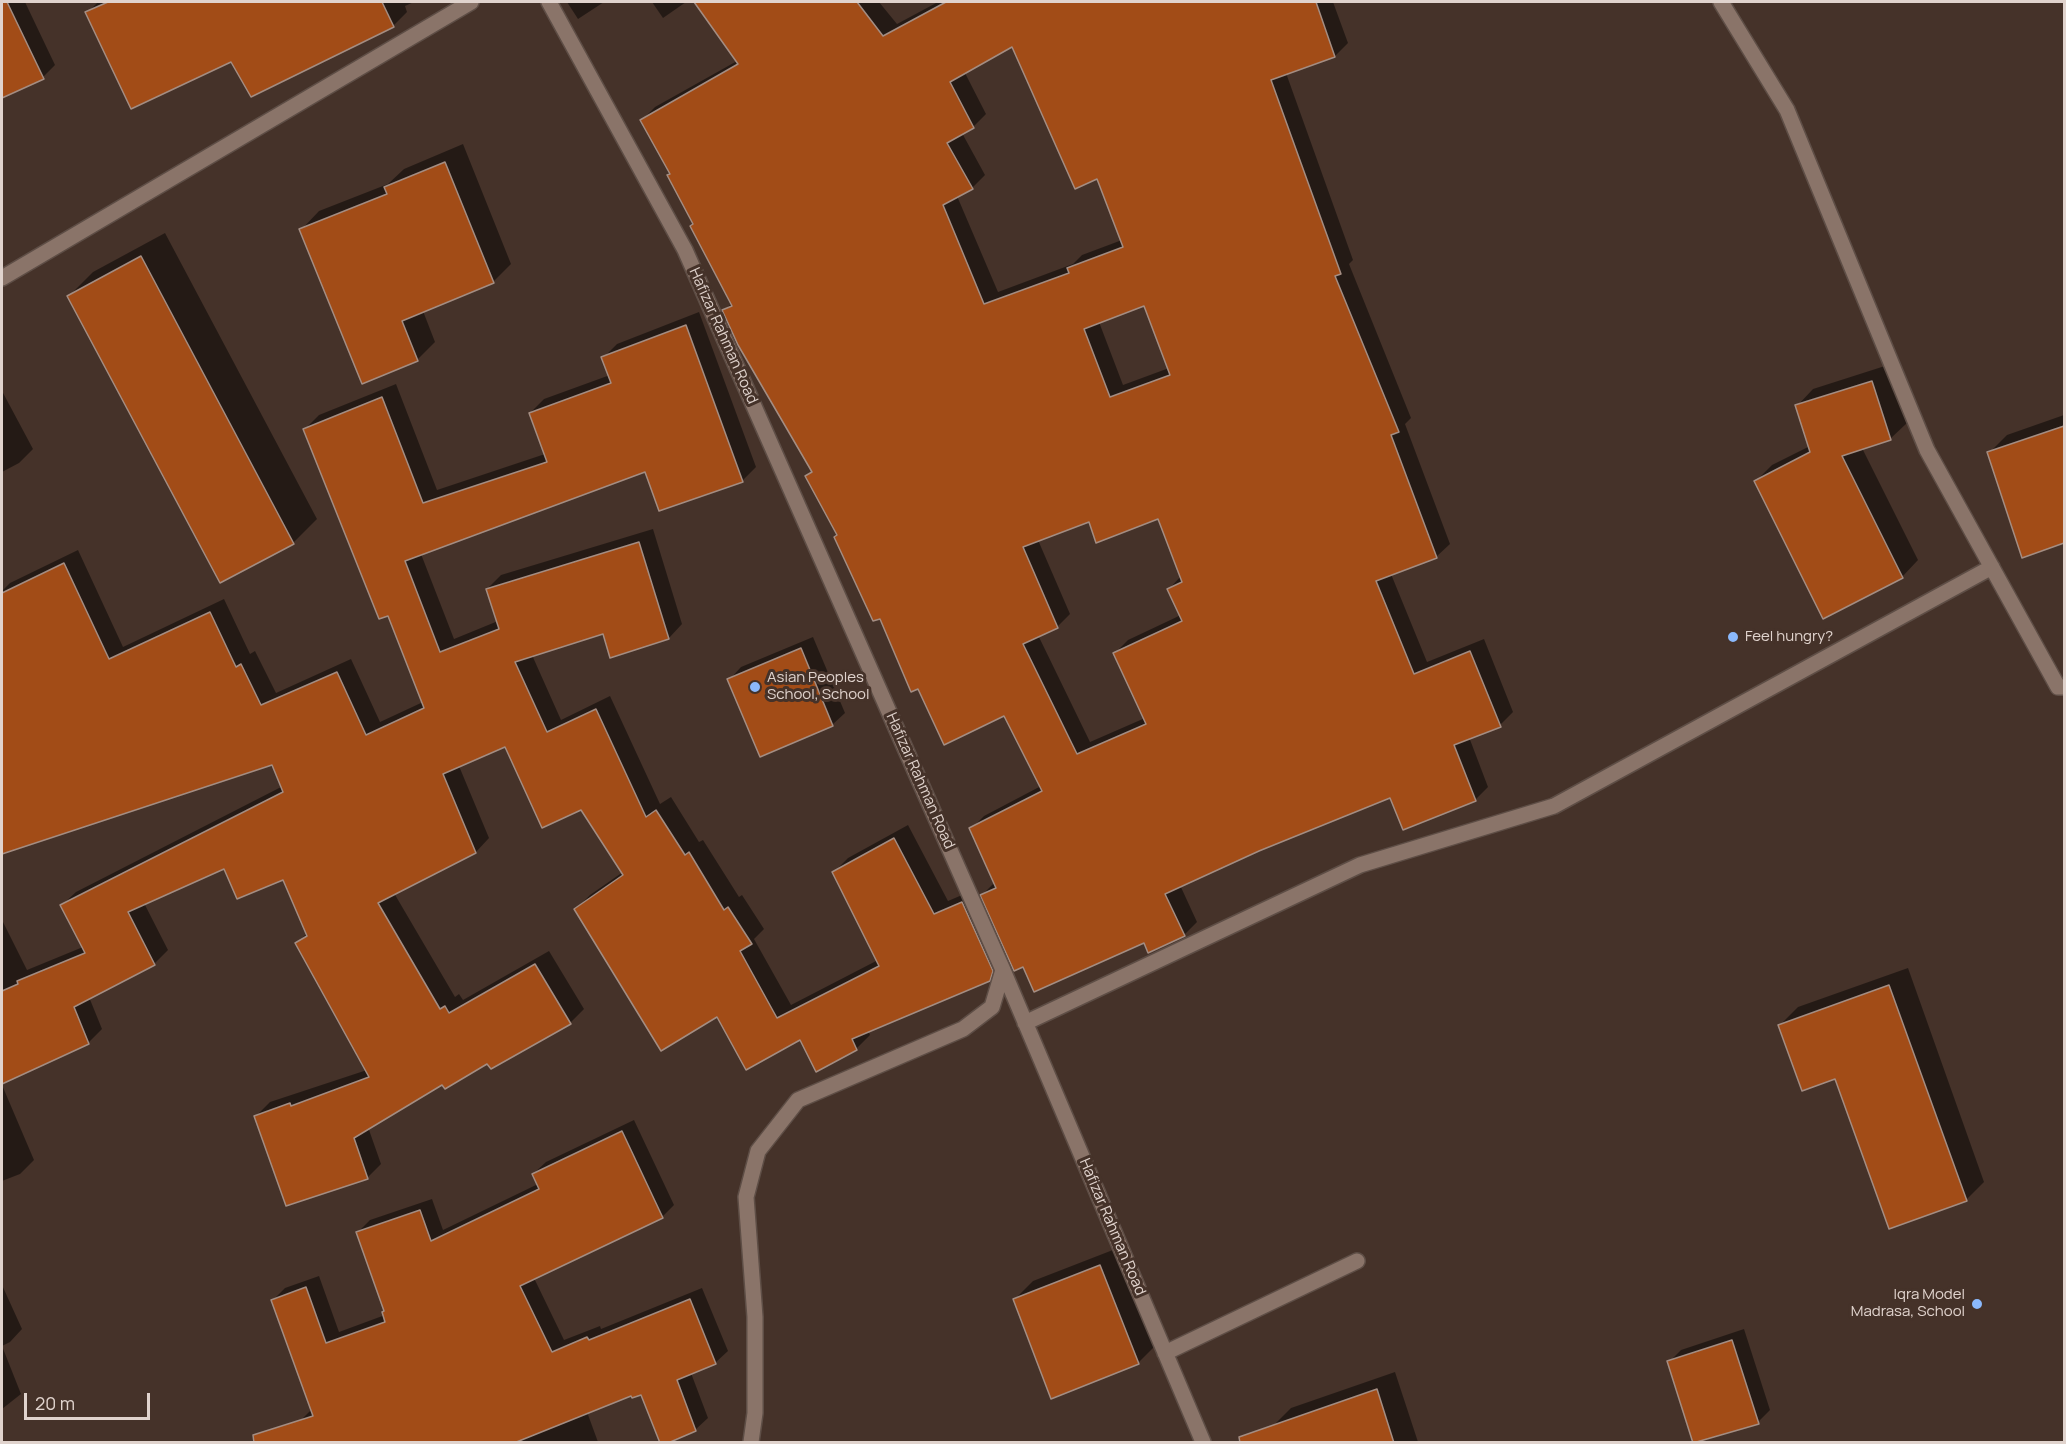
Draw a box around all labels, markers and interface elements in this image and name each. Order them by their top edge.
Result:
street label: Hafizar Rahman Road [685,265,761,407]
place label: Feel hungry? [1745,628,1833,646]
marker: Feel hungry? [1726,630,1740,644]
place label: Asian Peoples School, School [767,669,869,704]
marker: Asian Peoples School, School [748,680,762,694]
street label: Hafizar Rahman Road [882,710,958,852]
street label: Hafizar Rahman Road [1075,1156,1149,1298]
place label: Iqra Model Madrasa, School [1851,1286,1965,1321]
marker: Iqra Model Madrasa, School [1970,1297,1984,1311]
scale bar [27,1381,153,1419]
text: 20 m [35,1391,75,1415]

